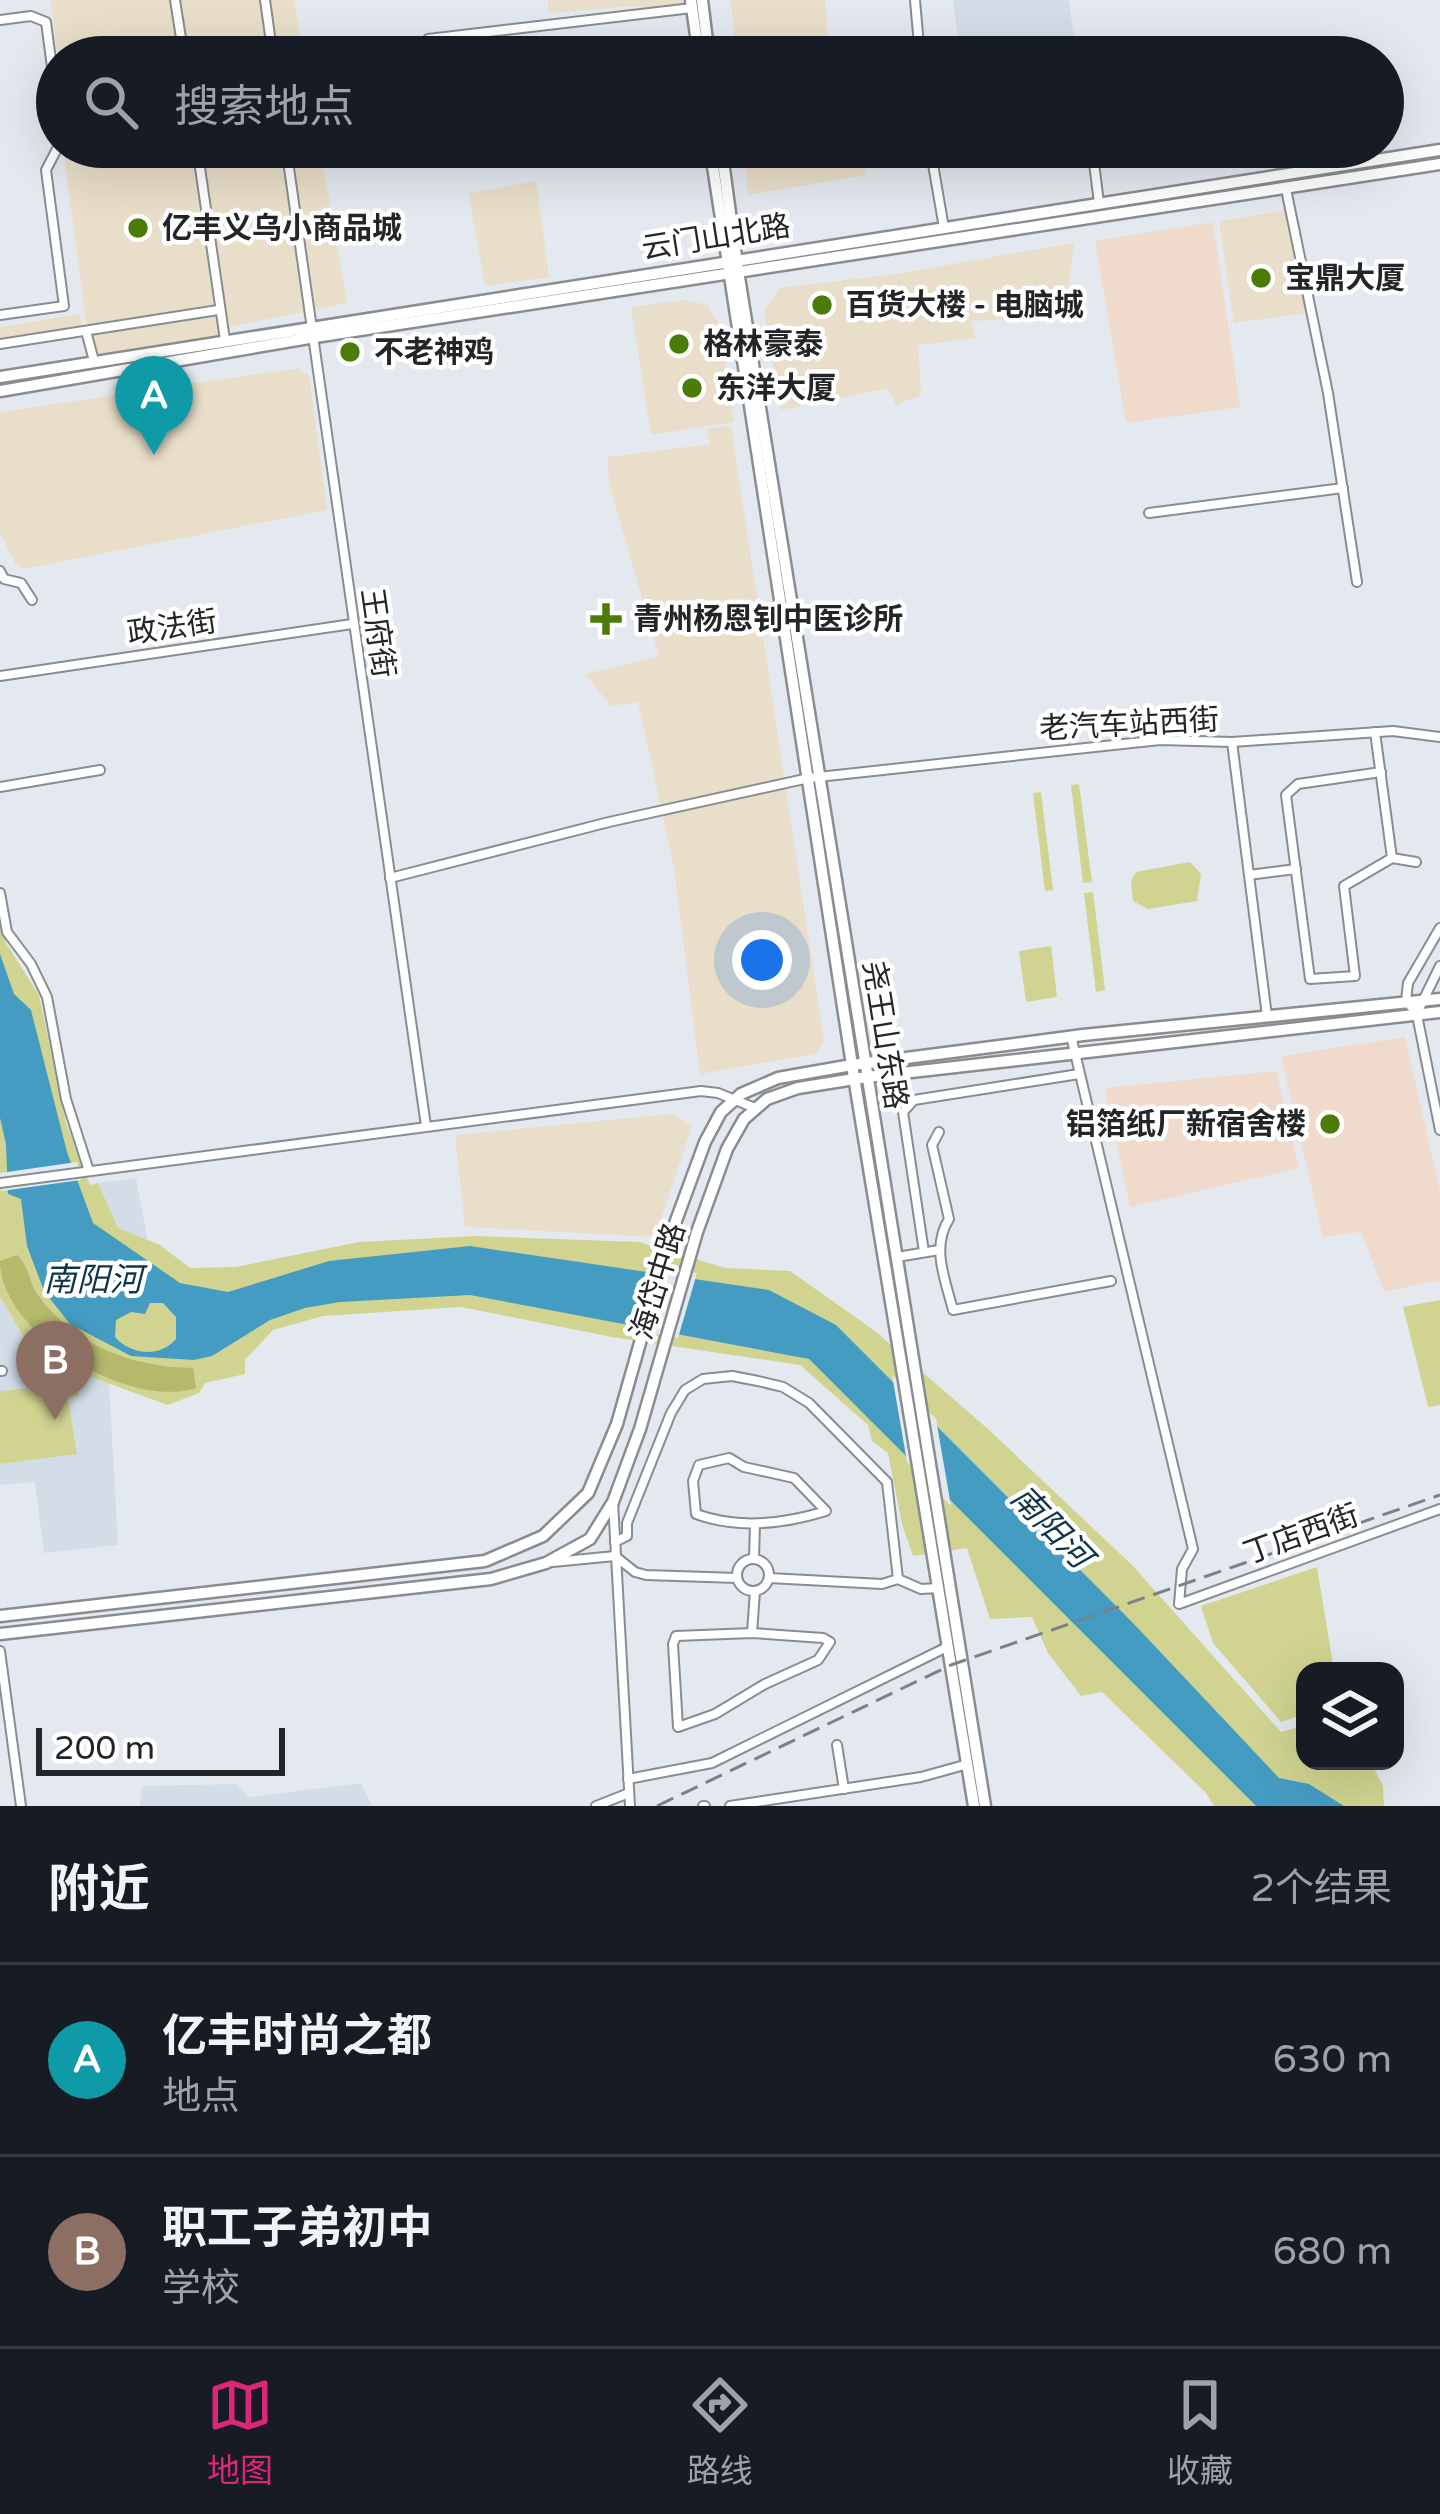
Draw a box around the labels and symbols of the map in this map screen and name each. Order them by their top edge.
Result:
street label: 云门山北路 [639,207,793,267]
place label: 亿丰义乌小商品城 [162,210,402,247]
marker: 亿丰义乌小商品城 [125,215,151,241]
place label: 宝鼎大厦 [1285,260,1405,297]
marker: 宝鼎大厦 [1248,265,1274,291]
place label: 百货大楼 - 电脑城 [846,287,1084,324]
marker: 百货大楼 - 电脑城 [809,292,835,318]
place label: 格林豪泰 [703,326,823,363]
marker: 格林豪泰 [666,331,692,357]
place label: 不老神鸡 [374,334,494,371]
marker: 不老神鸡 [337,339,363,365]
pin: A [115,356,193,455]
place label: 东洋大厦 [716,370,836,407]
marker: 东洋大厦 [679,375,705,401]
street label: 王府街 [353,586,402,680]
place label: 青州杨恩钊中医诊所 [633,601,903,638]
street label: 政法街 [125,603,219,652]
marker: 青州杨恩钊中医诊所 [590,603,622,635]
street label: 老汽车站西街 [1038,701,1220,748]
your location [732,930,792,990]
street label: 尧王山东路 [855,958,915,1112]
place label: 铝箔纸厂新宿舍楼 [1066,1106,1306,1143]
marker: 铝箔纸厂新宿舍楼 [1317,1111,1343,1137]
street label: 海岱中路 [623,1218,694,1344]
water label: 南阳河 [44,1261,149,1300]
pin: B [16,1321,94,1420]
water label: 南阳河 [1003,1478,1104,1581]
street label: 丁店西街 [1238,1497,1364,1572]
scale bar [36,1722,285,1775]

